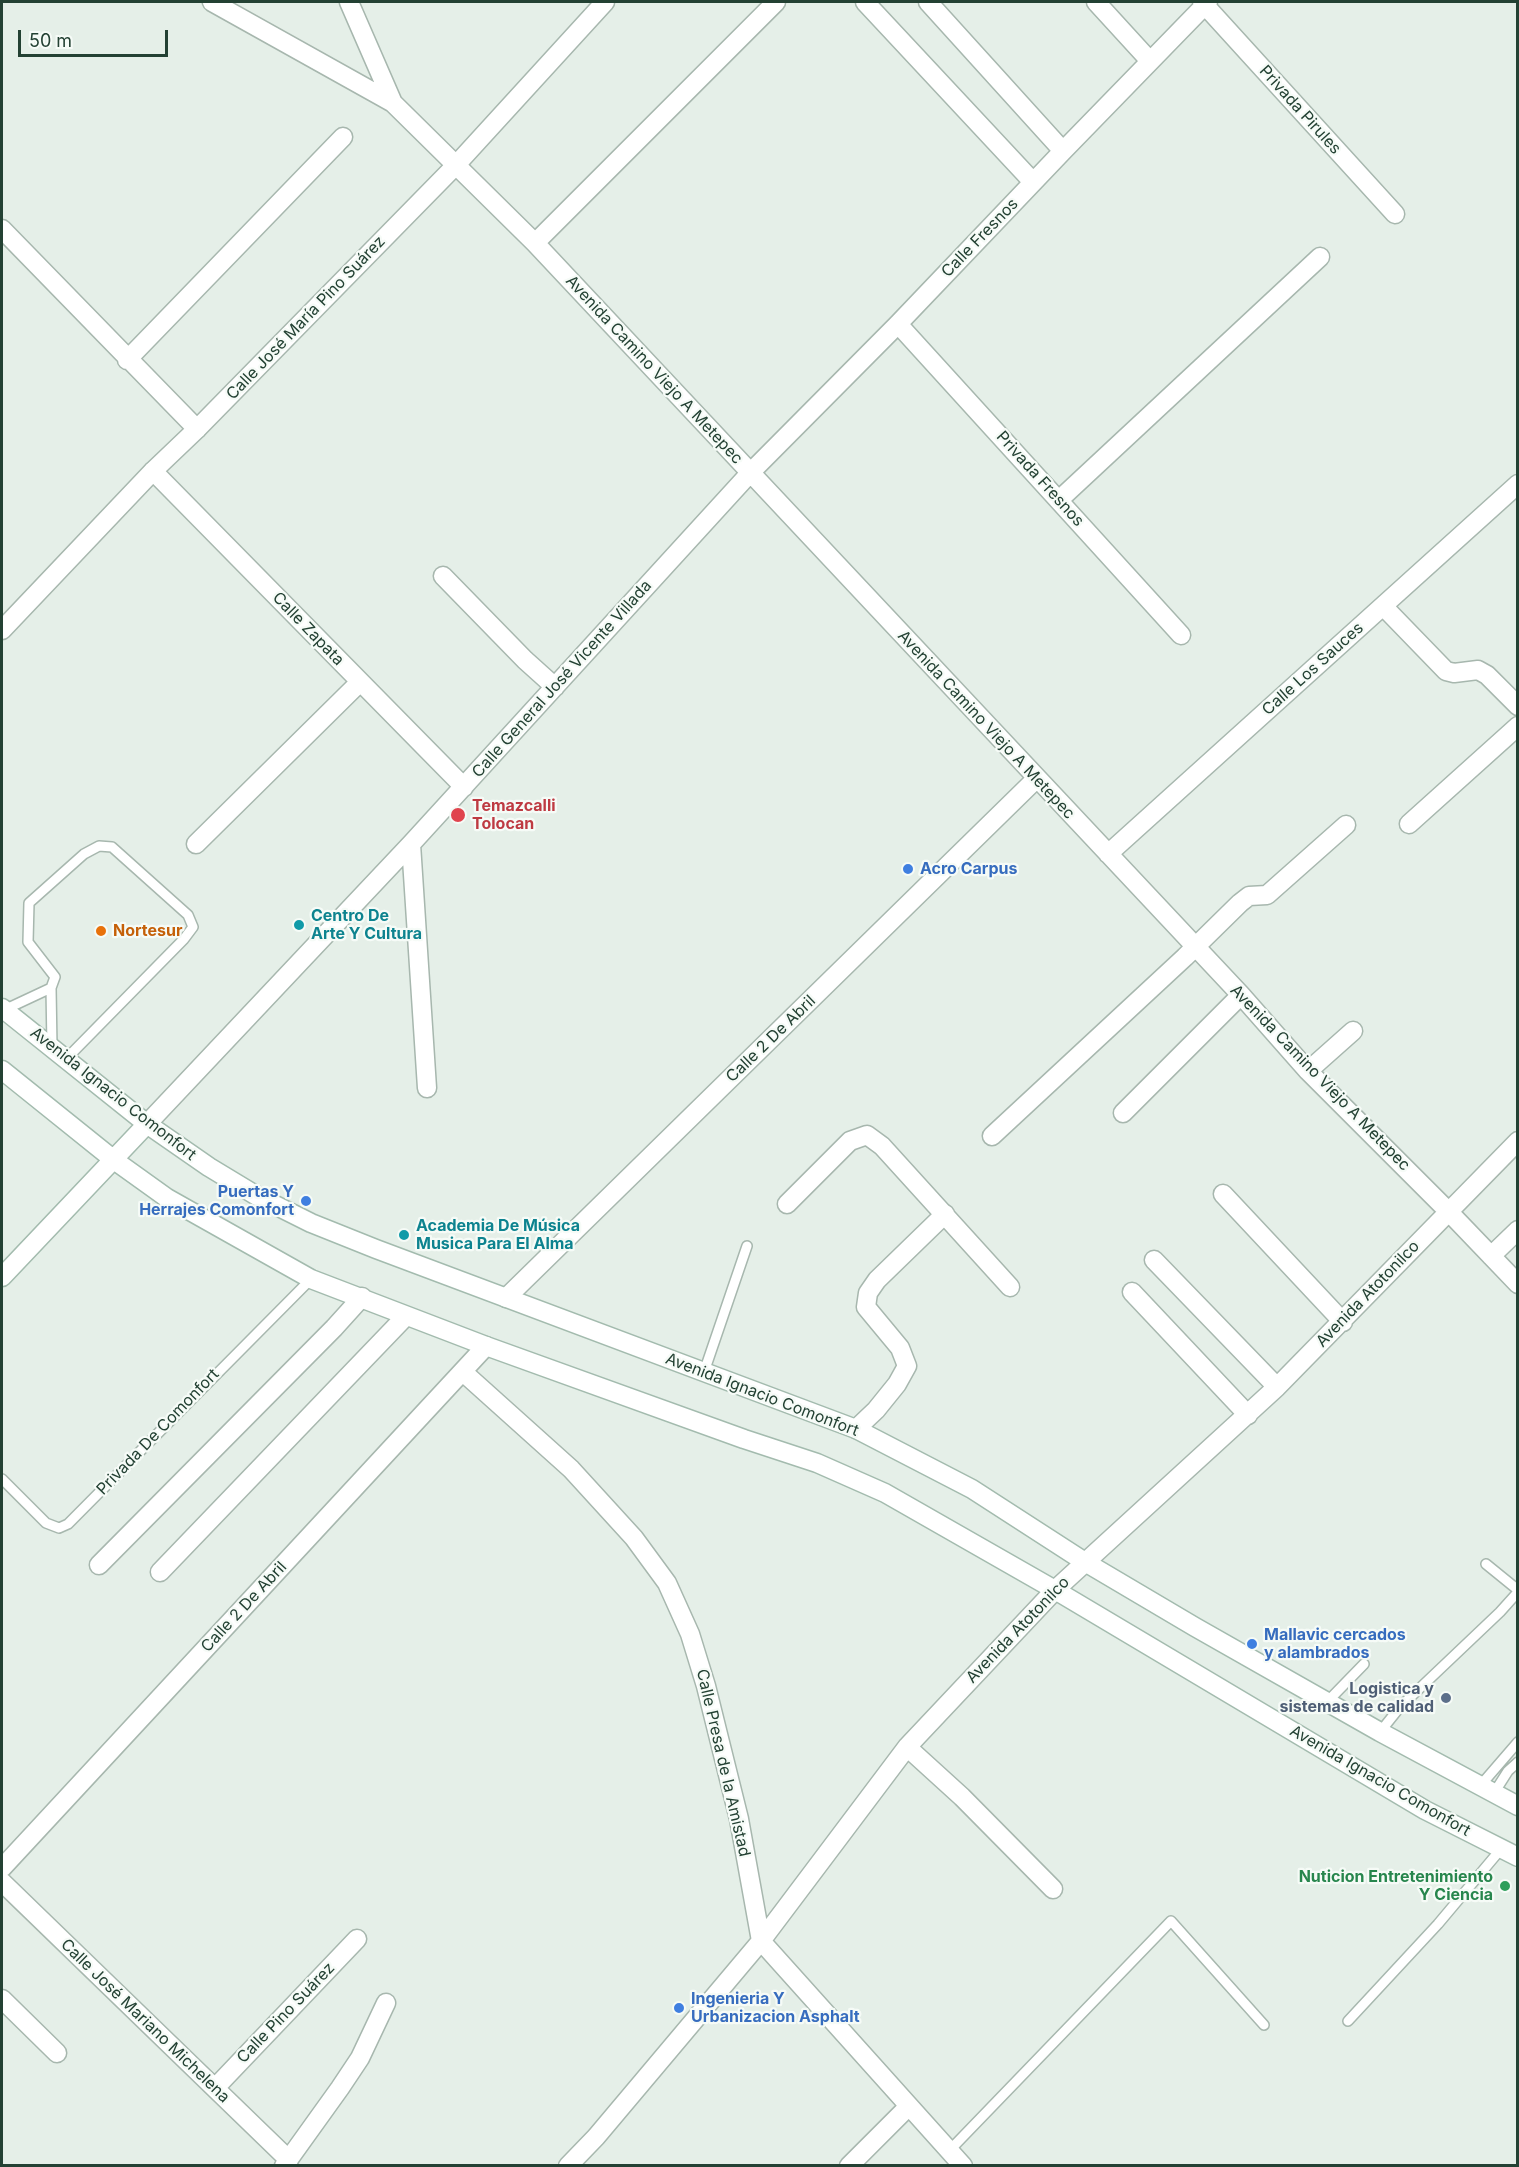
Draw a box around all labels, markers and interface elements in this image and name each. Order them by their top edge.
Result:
scale bar [21,18,171,56]
text: 50 m [29,30,72,51]
street label: Privada Pirules [1255,62,1345,158]
street label: Calle Fresnos [938,195,1022,281]
street label: Calle José María Pino Suárez [223,232,389,404]
street label: Avenida Camino Viejo A Metepec [561,272,747,468]
street label: Privada Fresnos [992,427,1088,531]
street label: Calle General José Vicente Villada [468,576,656,782]
street label: Calle Zapata [268,588,348,670]
street label: Calle Los Sauces [1258,619,1368,719]
street label: Avenida Camino Viejo A Metepec [893,627,1079,823]
place label: Temazcalli Tolocan [472,796,556,834]
marker: Temazcalli Tolocan [449,806,467,824]
place label: Acro Carpus [920,859,1017,879]
marker: Acro Carpus [901,862,915,876]
place label: Centro De Arte Y Cultura [311,906,422,944]
marker: Centro De Arte Y Cultura [292,918,306,932]
place label: Nortesur [113,921,183,941]
marker: Nortesur [94,924,108,938]
street label: Avenida Camino Viejo A Metepec [1226,981,1414,1175]
street label: Calle 2 De Abril [722,992,820,1086]
street label: Avenida Ignacio Comonfort [26,1023,200,1165]
place label: Puertas Y Herrajes Comonfort [139,1182,294,1220]
marker: Puertas Y Herrajes Comonfort [299,1194,313,1208]
place label: Academia De Música Musica Para El Alma [416,1216,580,1254]
marker: Academia De Música Musica Para El Alma [397,1228,411,1242]
street label: Avenida Atotonilco [1312,1237,1424,1351]
street label: Avenida Ignacio Comonfort [663,1349,861,1441]
street label: Privada De Comonfort [93,1365,223,1499]
street label: Calle 2 De Abril [197,1558,291,1656]
street label: Avenida Atotonilco [962,1573,1074,1687]
place label: Mallavic cercados y alambrados [1264,1625,1406,1663]
marker: Mallavic cercados y alambrados [1245,1637,1259,1651]
street label: Calle Presa de la Amistad [692,1667,754,1859]
place label: Logistica y sistemas de calidad [1279,1679,1434,1717]
marker: Logistica y sistemas de calidad [1439,1691,1453,1705]
street label: Avenida Ignacio Comonfort [1286,1721,1474,1841]
place label: Nuticion Entretenimiento Y Ciencia [1299,1867,1493,1905]
marker: Nuticion Entretenimiento Y Ciencia [1498,1879,1512,1893]
street label: Calle José Mariano Michelena [57,1935,233,2107]
street label: Calle Pino Suárez [233,1959,339,2067]
place label: Ingenieria Y Urbanizacion Asphalt [691,1989,860,2027]
marker: Ingenieria Y Urbanizacion Asphalt [672,2001,686,2015]

